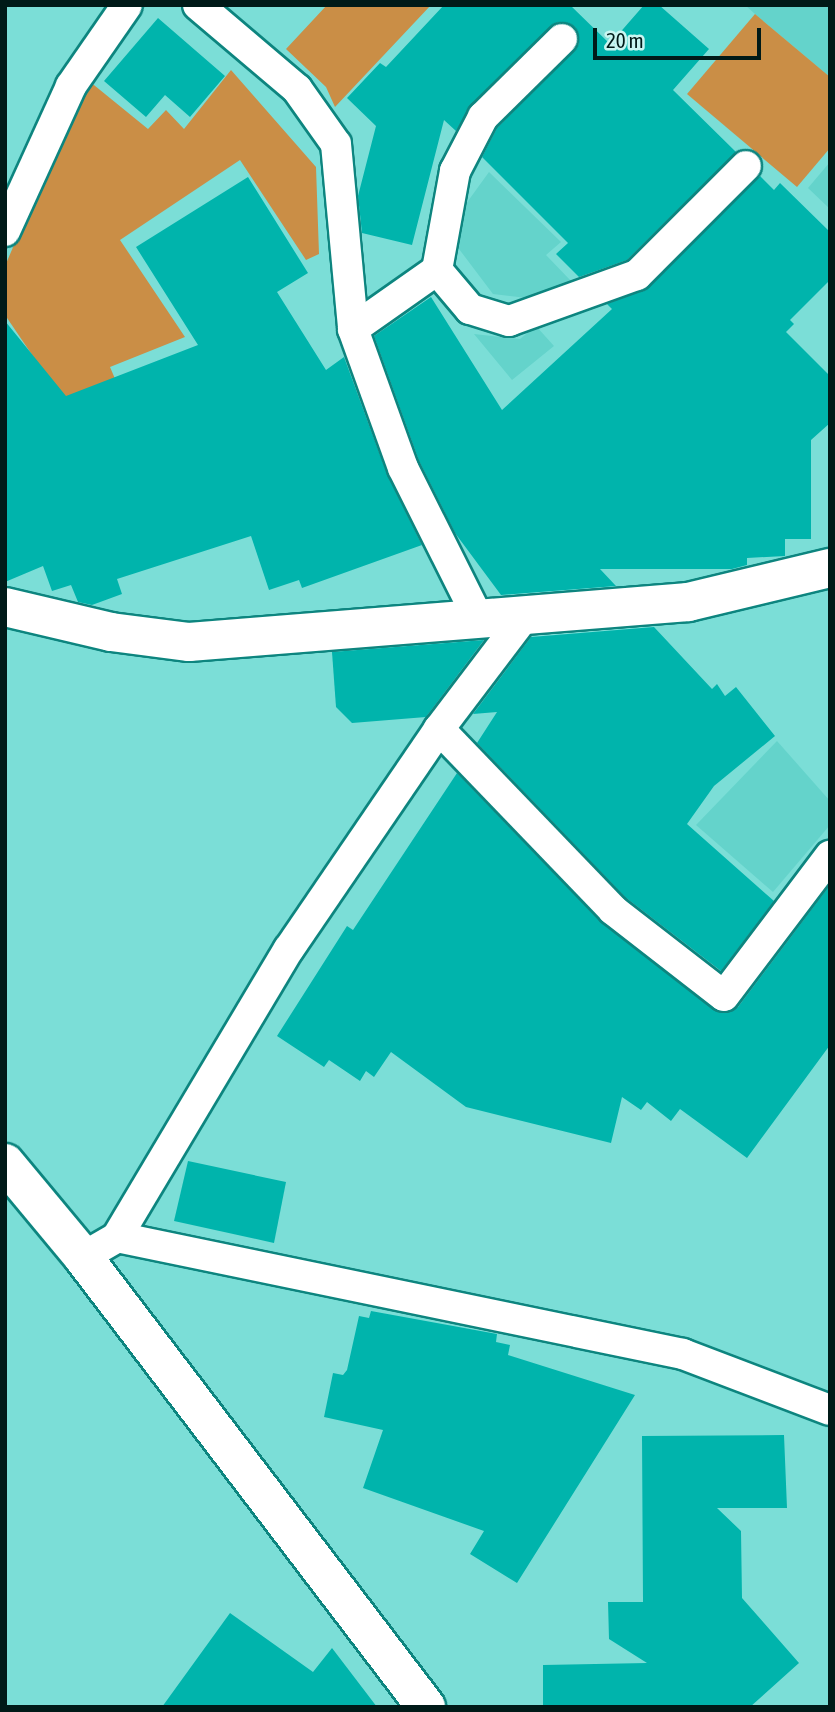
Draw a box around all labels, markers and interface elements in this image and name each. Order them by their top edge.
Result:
scale bar [597,14,765,58]
text: 20 m [606,28,644,52]

